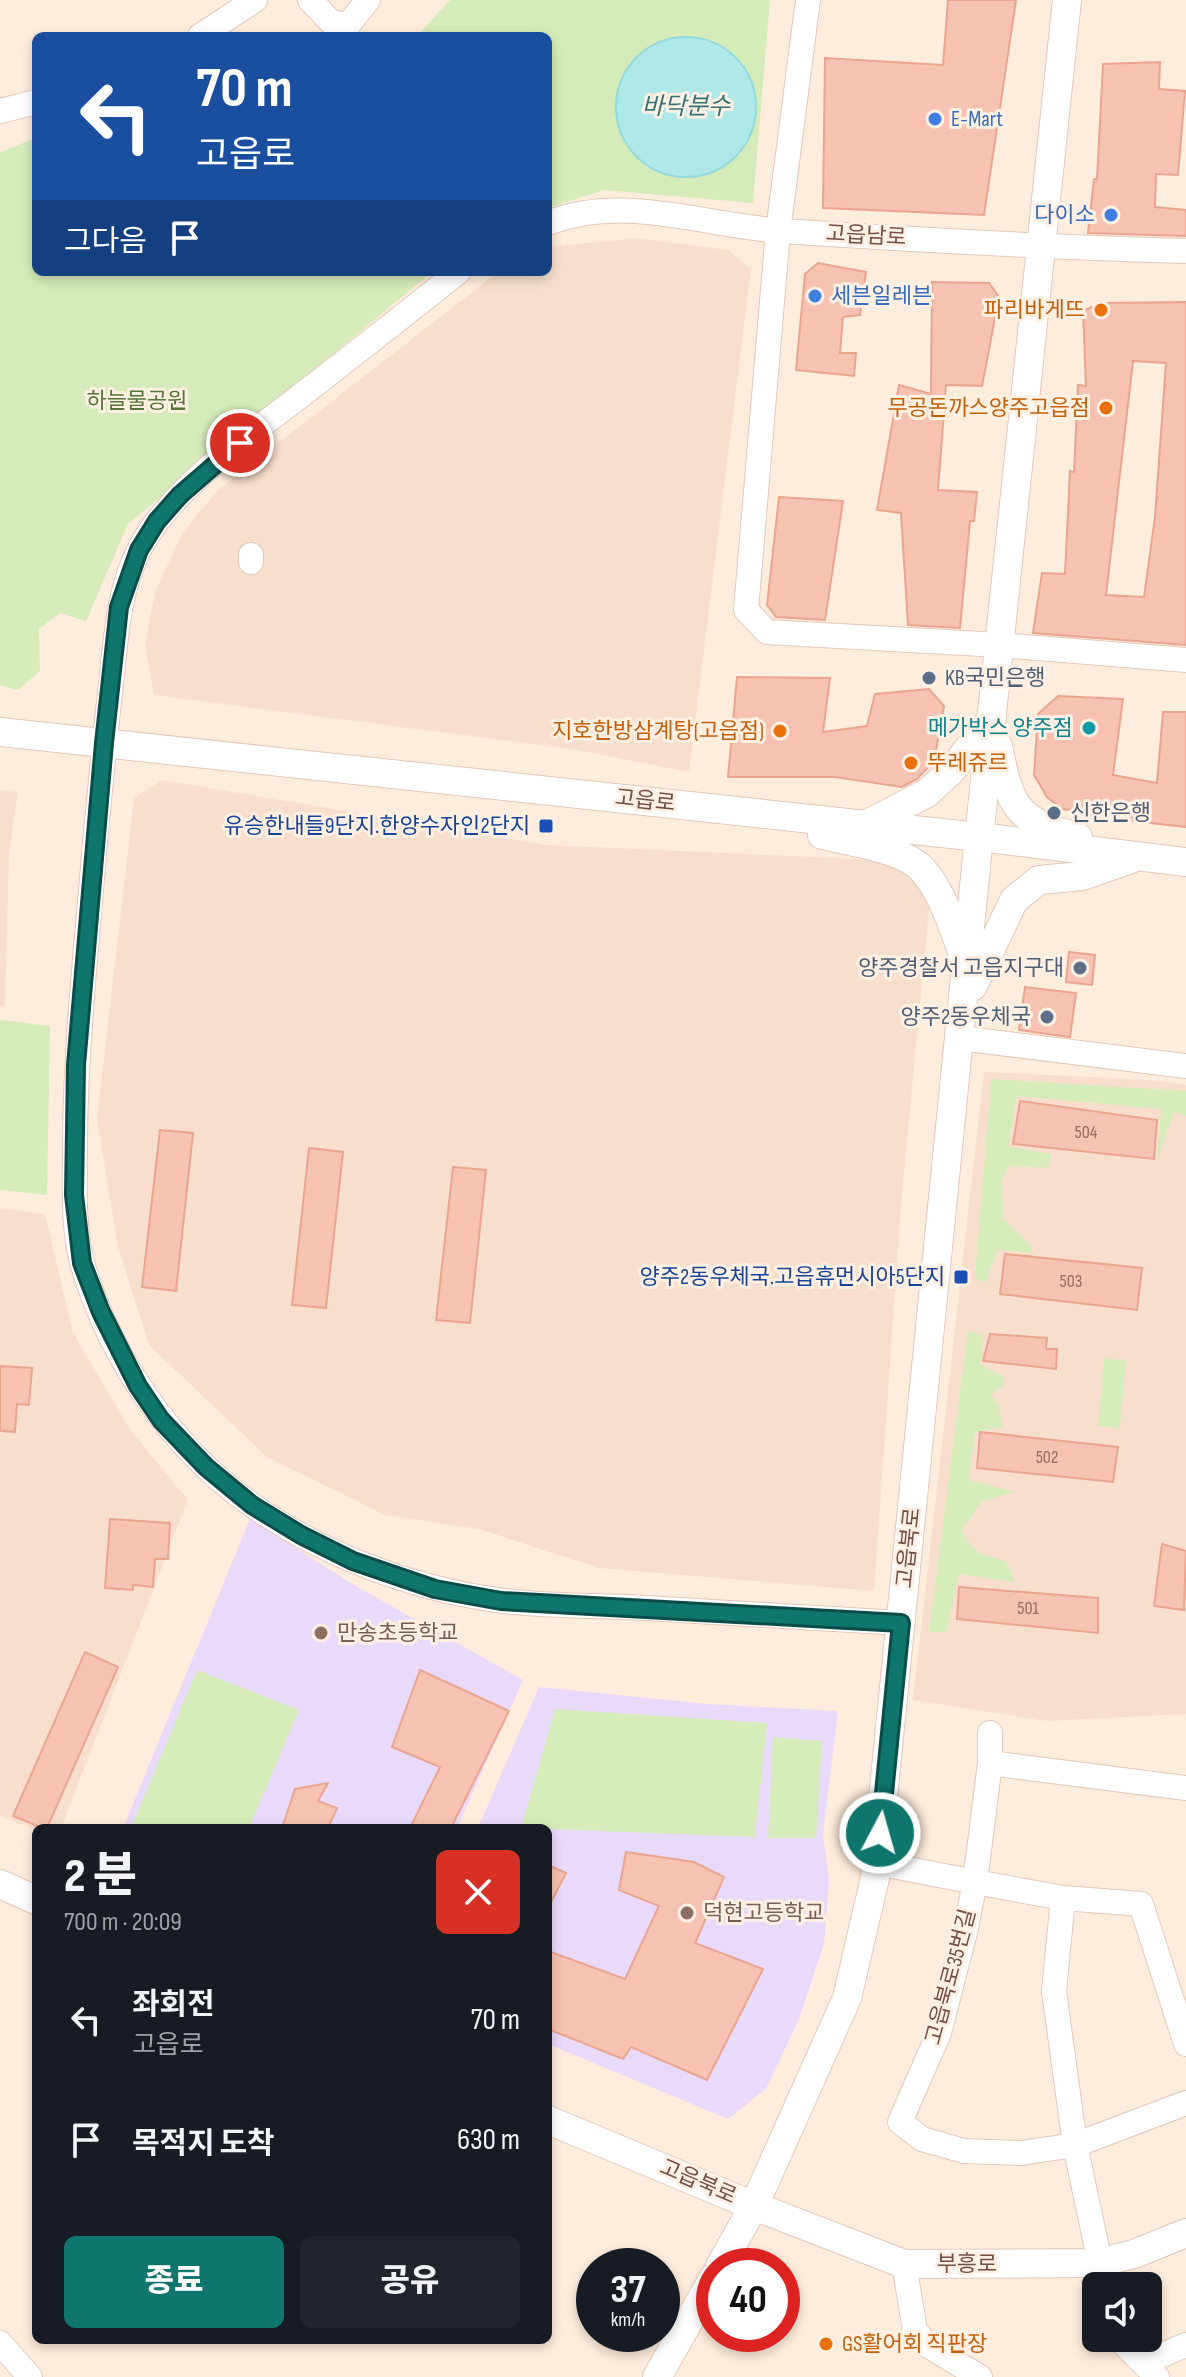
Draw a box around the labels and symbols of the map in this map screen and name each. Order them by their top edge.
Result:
water label: 바닥분수 [642,92,731,121]
place label: E-Mart [951,106,1003,133]
marker: E-Mart [926,110,944,128]
place label: 다이소 [1034,202,1095,229]
marker: 다이소 [1102,206,1120,224]
street label: 고읍남로 [825,220,907,252]
place label: 세븐일레븐 [831,283,932,310]
marker: 세븐일레븐 [806,287,824,305]
place label: 파리바게뜨 [984,297,1085,324]
marker: 파리바게뜨 [1092,301,1110,319]
park label: 하늘물공원 [86,388,188,415]
place label: 무공돈까스양주고읍점 [888,395,1090,422]
marker: 무공돈까스양주고읍점 [1097,399,1115,417]
pin [206,409,274,477]
place label: KB국민은행 [945,665,1046,692]
marker: KB국민은행 [920,669,938,687]
place label: 메가박스 양주점 [928,715,1073,742]
place label: 지호한방삼계탕(고읍점) [552,718,764,745]
marker: 메가박스 양주점 [1080,719,1098,737]
marker: 지호한방삼계탕(고읍점) [771,722,789,740]
place label: 뚜레쥬르 [927,750,1008,777]
marker: 뚜레쥬르 [902,754,920,772]
street label: 고읍로 [613,784,677,818]
place label: 신한은행 [1070,800,1151,827]
marker: 신한은행 [1045,804,1063,822]
place label: 유승한내들9단지.한양수자인2단지 [224,813,530,840]
marker: 유승한내들9단지.한양수자인2단지 [537,817,555,835]
place label: 양주경찰서 고읍지구대 [858,955,1064,982]
marker: 양주경찰서 고읍지구대 [1071,959,1089,977]
place label: 양주2동우체국 [900,1004,1031,1031]
marker: 양주2동우체국 [1038,1008,1056,1026]
house number: 504 [1075,1122,1098,1143]
place label: 양주2동우체국.고읍휴먼시아5단지 [640,1264,945,1291]
marker: 양주2동우체국.고읍휴먼시아5단지 [952,1268,970,1286]
house number: 503 [1060,1271,1082,1292]
house number: 502 [1036,1447,1058,1468]
street label: 고읍북로 [891,1506,927,1590]
house number: 501 [1017,1598,1039,1619]
place label: 만송초등학교 [337,1620,458,1647]
marker: 만송초등학교 [312,1624,330,1642]
position arrow [838,1791,922,1875]
place label: 덕현고등학교 [703,1900,824,1927]
marker: 덕현고등학교 [678,1904,696,1922]
street label: 고읍북로35번길 [920,1906,982,2048]
street label: 고읍북로 [655,2154,741,2210]
speed limit sign: 40 [696,2248,800,2352]
street label: 부흥로 [937,2251,997,2278]
place label: GS활어회 직판장 [842,2331,987,2358]
marker: GS활어회 직판장 [817,2335,835,2353]

